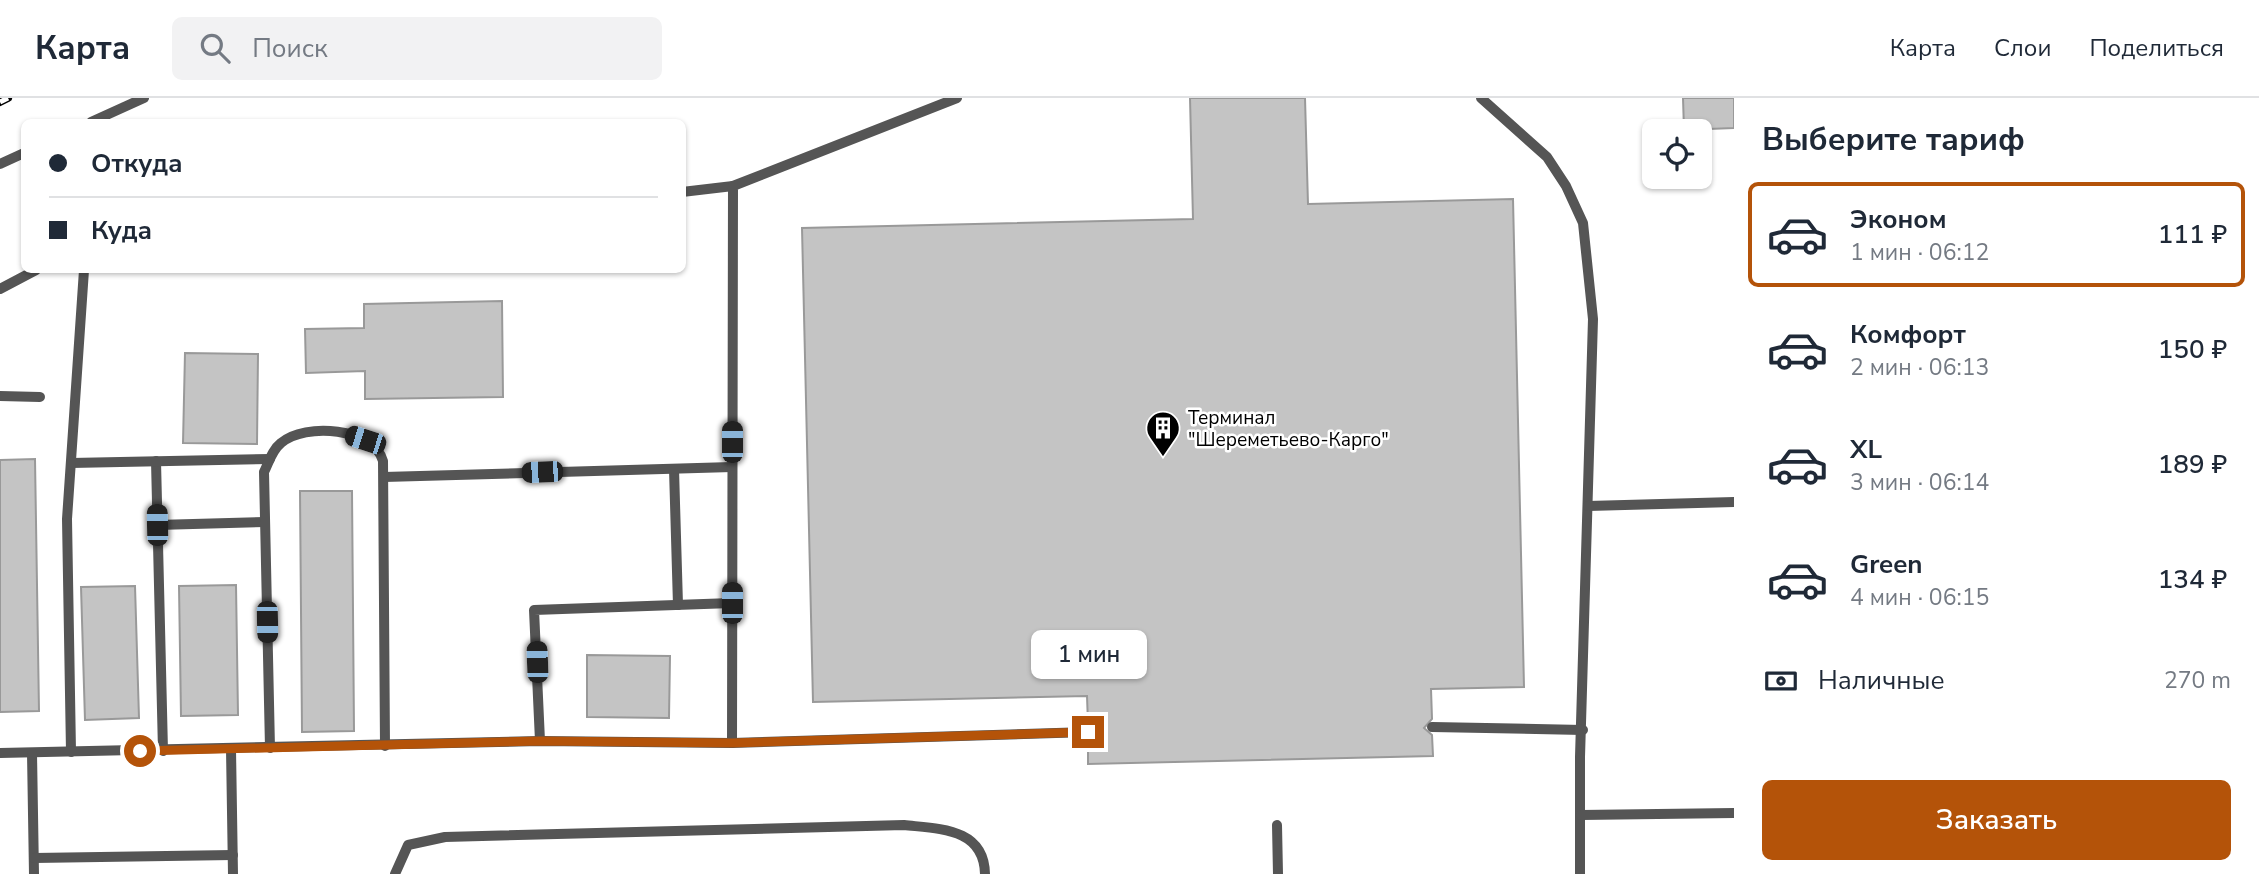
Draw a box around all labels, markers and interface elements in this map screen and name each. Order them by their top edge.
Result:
search box [172,17,662,80]
text: Карта [35,26,130,71]
icon: search [196,29,234,67]
text: Поиск [252,31,328,66]
text: Карта [1890,32,1956,64]
text: Слои [1994,32,2051,64]
text: Поделиться [2089,32,2224,64]
text: Выберите тариф [1762,118,2025,161]
map controls [1642,119,1712,189]
button: locate [1642,119,1712,189]
text: Откуда [91,146,183,181]
text: Эконом [1850,202,1947,237]
icon: car [1766,203,1829,266]
text: Куда [91,213,152,248]
text: 111 ₽ [2158,217,2227,252]
text: 1 мин · 06:12 [1850,237,1989,268]
text: Комфорт [1850,317,1966,352]
icon: car [1766,318,1829,381]
text: 150 ₽ [2158,332,2227,367]
text: 2 мин · 06:13 [1850,352,1989,383]
place label: Терминал "Шереметьево-Карго" [1188,405,1389,453]
building icon: Терминал "Шереметьево-Карго" [1144,409,1182,458]
car [722,421,743,463]
car [342,424,389,456]
text: XL [1850,432,1882,467]
icon: car [1766,433,1829,496]
text: 189 ₽ [2158,447,2227,482]
car [521,461,564,483]
text: 3 мин · 06:14 [1850,467,1989,498]
car [147,504,168,546]
text: Green [1850,547,1923,582]
icon: car [1766,548,1829,611]
text: 134 ₽ [2158,562,2227,597]
car [722,582,743,624]
text: 4 мин · 06:15 [1850,582,1989,613]
car [257,601,278,643]
callout: 1 мин [1030,630,1146,680]
text: 1 мин [1058,639,1120,670]
car [526,641,549,683]
icon: cash [1762,662,1800,700]
text: Наличные [1818,663,1945,698]
text: 270 m [2164,665,2231,696]
route end [1072,716,1104,748]
route start [124,735,156,767]
button: Заказать [1762,780,2231,860]

